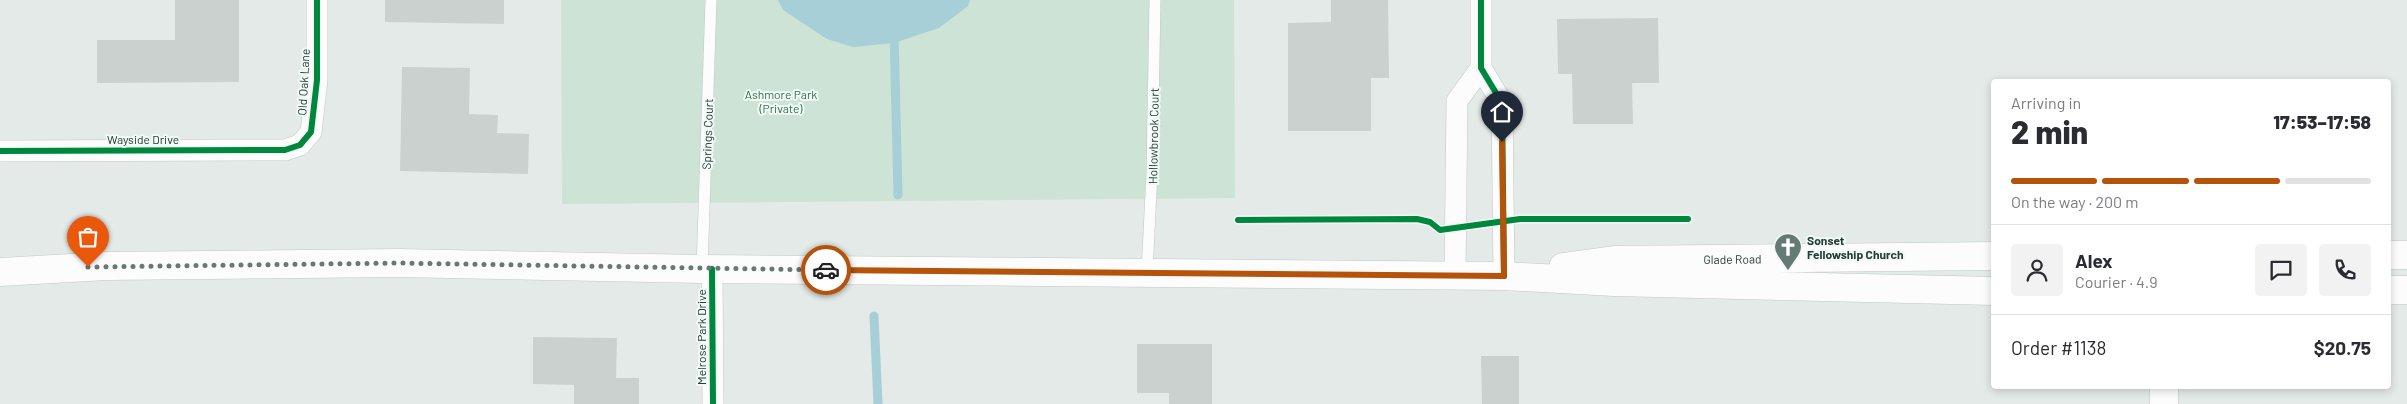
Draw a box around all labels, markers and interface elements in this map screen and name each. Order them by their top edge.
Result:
street label: Old Oak Lane [294,48,312,116]
park label: Ashmore Park (Private) [745,87,817,115]
street label: Hollowbrook Court [1145,88,1161,184]
pin [1481,91,1523,142]
text: Arriving in [2011,93,2081,112]
street label: Springs Court [699,98,715,170]
icon: home [1488,98,1516,126]
text: 17:53–17:58 [2273,110,2371,133]
text: 2 min [2011,112,2088,150]
street label: Wayside Drive [107,132,179,146]
text: On the way · 200 m [2011,192,2139,211]
pin [67,216,109,267]
icon: bag [74,223,102,251]
church icon: Sonset Fellowship Church [1773,232,1803,271]
place label: Sonset Fellowship Church [1807,233,1903,261]
button: person [2011,244,2063,296]
button: chat [2255,244,2307,296]
button: phone [2319,244,2371,296]
courier [801,245,851,295]
text: Alex [2075,249,2113,272]
street label: Glade Road [1703,251,1762,266]
icon: car [812,256,840,284]
text: Courier · 4.9 [2075,272,2158,291]
street label: Melrose Park Drive [694,289,708,385]
text: Order #1138 [2011,336,2106,359]
text: $20.75 [2314,336,2371,359]

